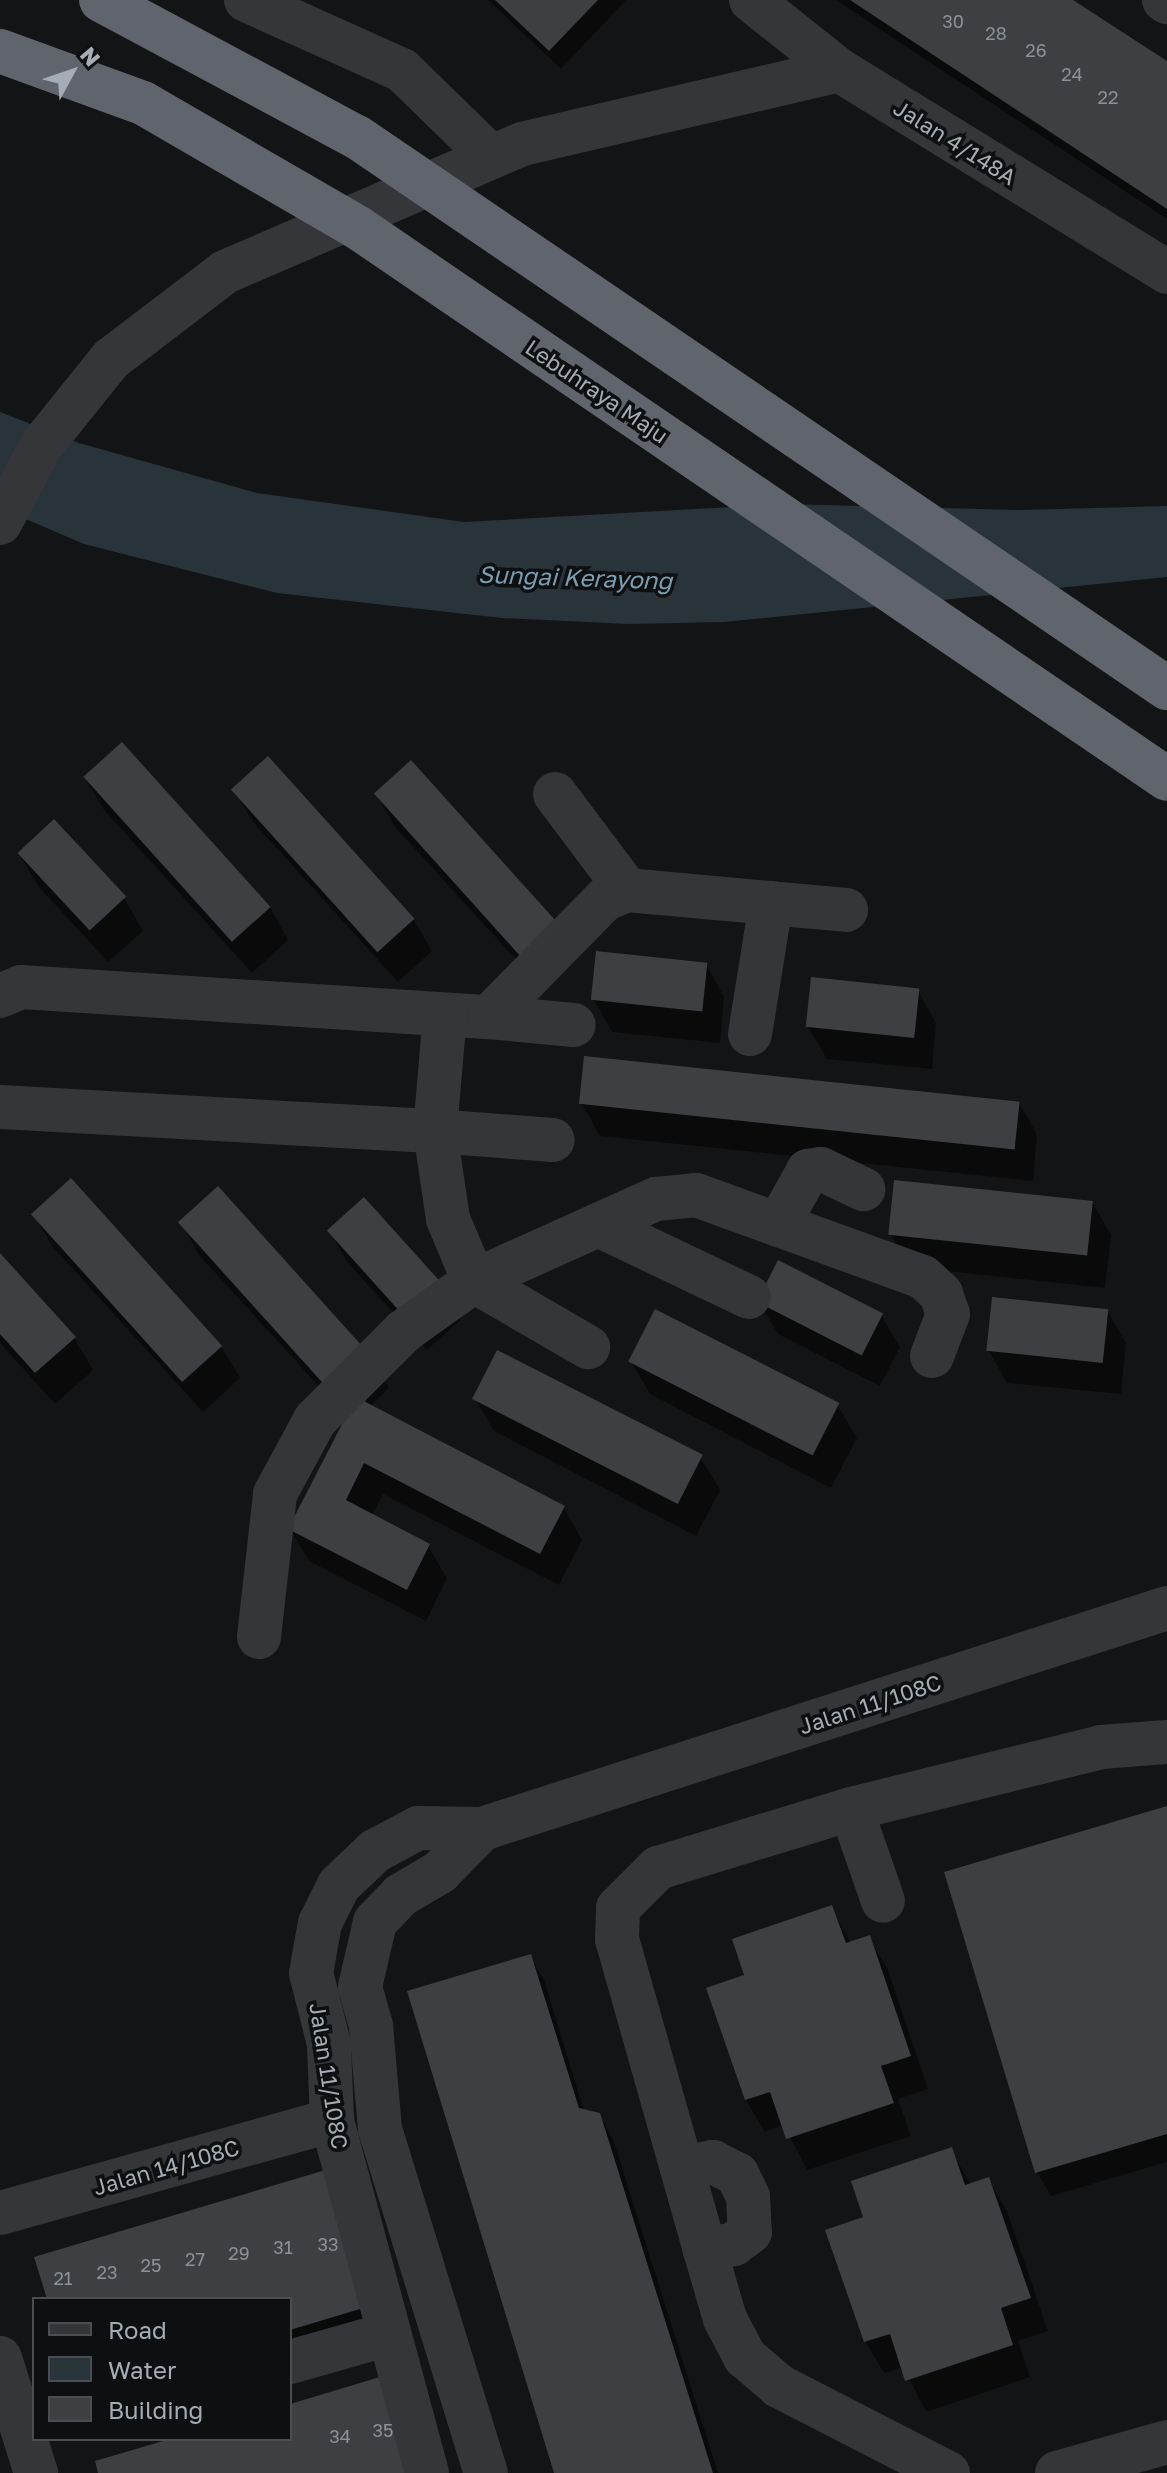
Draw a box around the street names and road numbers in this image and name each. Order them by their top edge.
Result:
street label: Jalan 4/148A [889,94,1021,190]
street label: Lebuhraya Maju [521,334,673,448]
street label: Jalan 11/108C [796,1669,944,1739]
street label: Jalan 11/108C [304,2001,354,2151]
street label: Jalan 14/108C [90,2134,242,2200]

